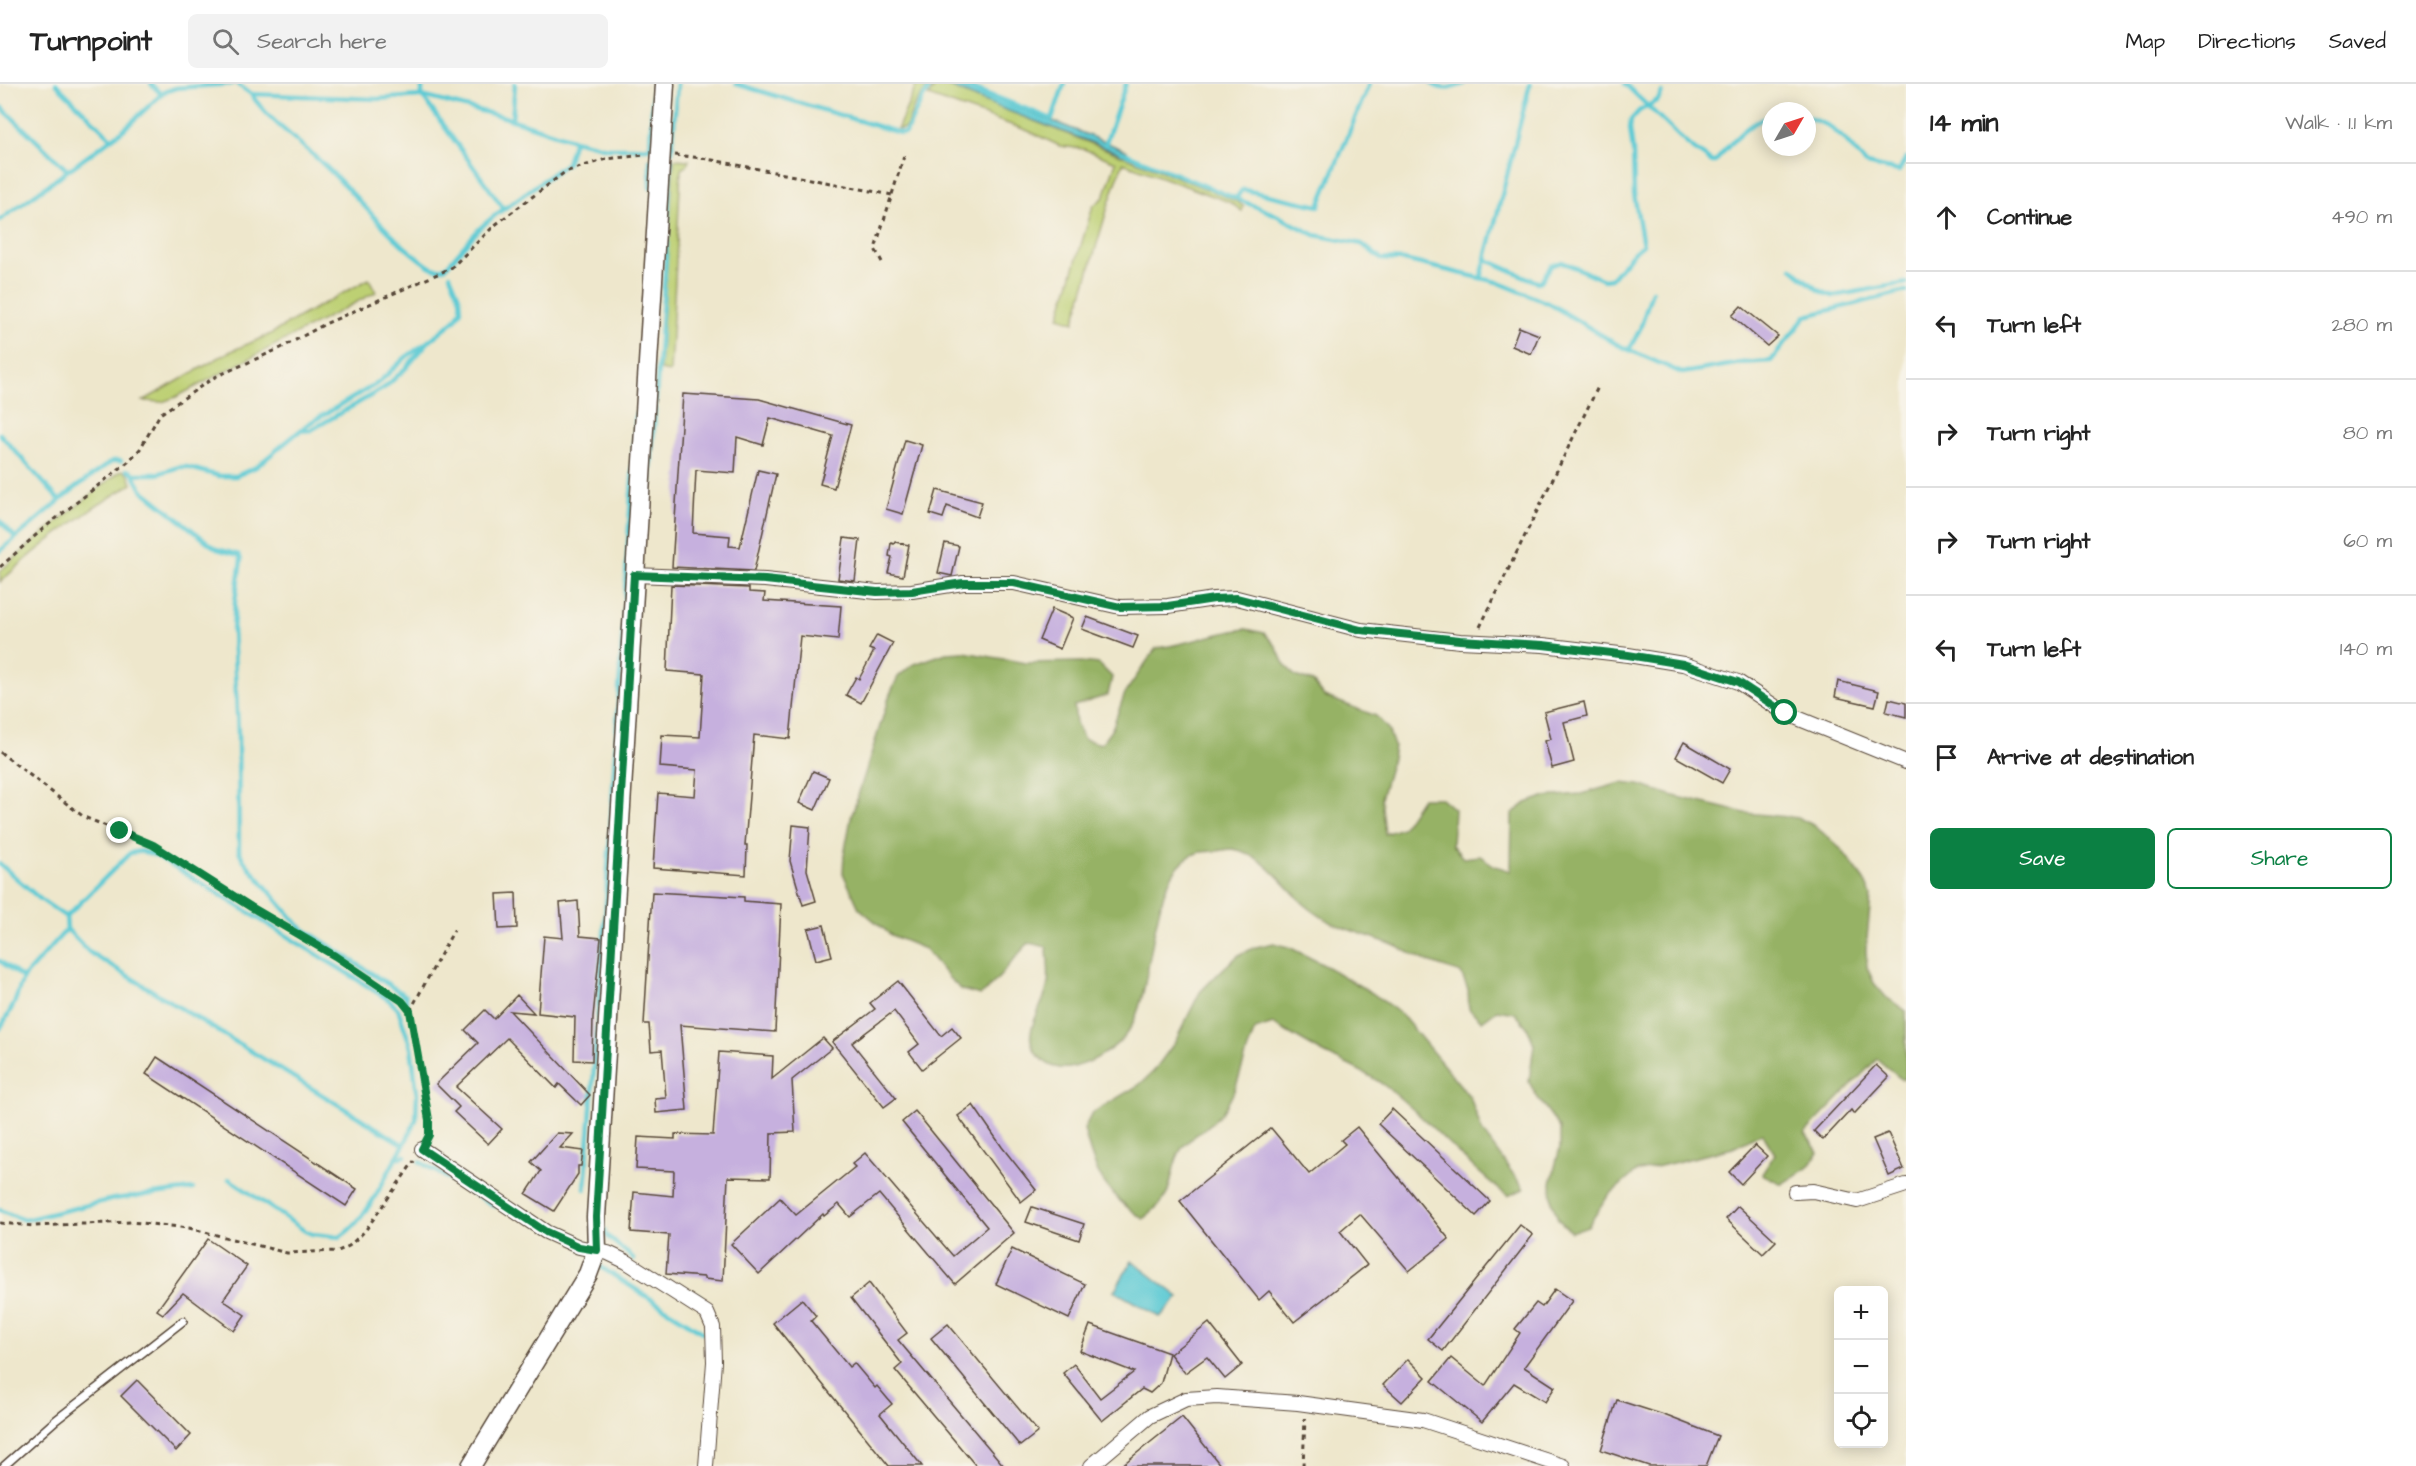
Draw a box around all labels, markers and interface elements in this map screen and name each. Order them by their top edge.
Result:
search box [188,14,608,68]
text: Turnpoint [30,22,152,61]
icon: search [209,25,242,58]
text: Search here [257,26,387,57]
text: Map [2125,27,2165,56]
text: Directions [2198,27,2296,56]
text: Saved [2329,27,2386,56]
north arrow [1762,102,1816,156]
text: 14 min [1930,105,1999,141]
text: Walk · 1.1 km [2285,109,2392,137]
icon: ahead [1930,201,1963,234]
text: Continue [1987,202,2072,233]
text: 490 m [2331,203,2392,231]
icon: left [1930,309,1963,342]
text: Turn left [1987,310,2081,341]
text: 280 m [2331,311,2392,339]
icon: right [1930,417,1963,450]
text: Turn right [1987,418,2090,449]
text: 80 m [2343,419,2392,447]
icon: right [1930,525,1963,558]
text: Turn right [1987,526,2090,557]
text: 60 m [2343,527,2392,555]
icon: left [1930,633,1963,666]
text: Turn left [1987,634,2081,665]
text: 140 m [2340,635,2392,663]
route start [1771,699,1797,725]
icon: arrive [1930,741,1963,774]
text: Arrive at destination [1987,742,2194,773]
route end [106,817,132,843]
button: Save [1930,828,2155,889]
button: Share [2167,828,2392,889]
map controls [1834,1286,1888,1448]
button: + [1834,1286,1888,1340]
button: − [1834,1340,1888,1394]
button: locate [1834,1394,1888,1448]

